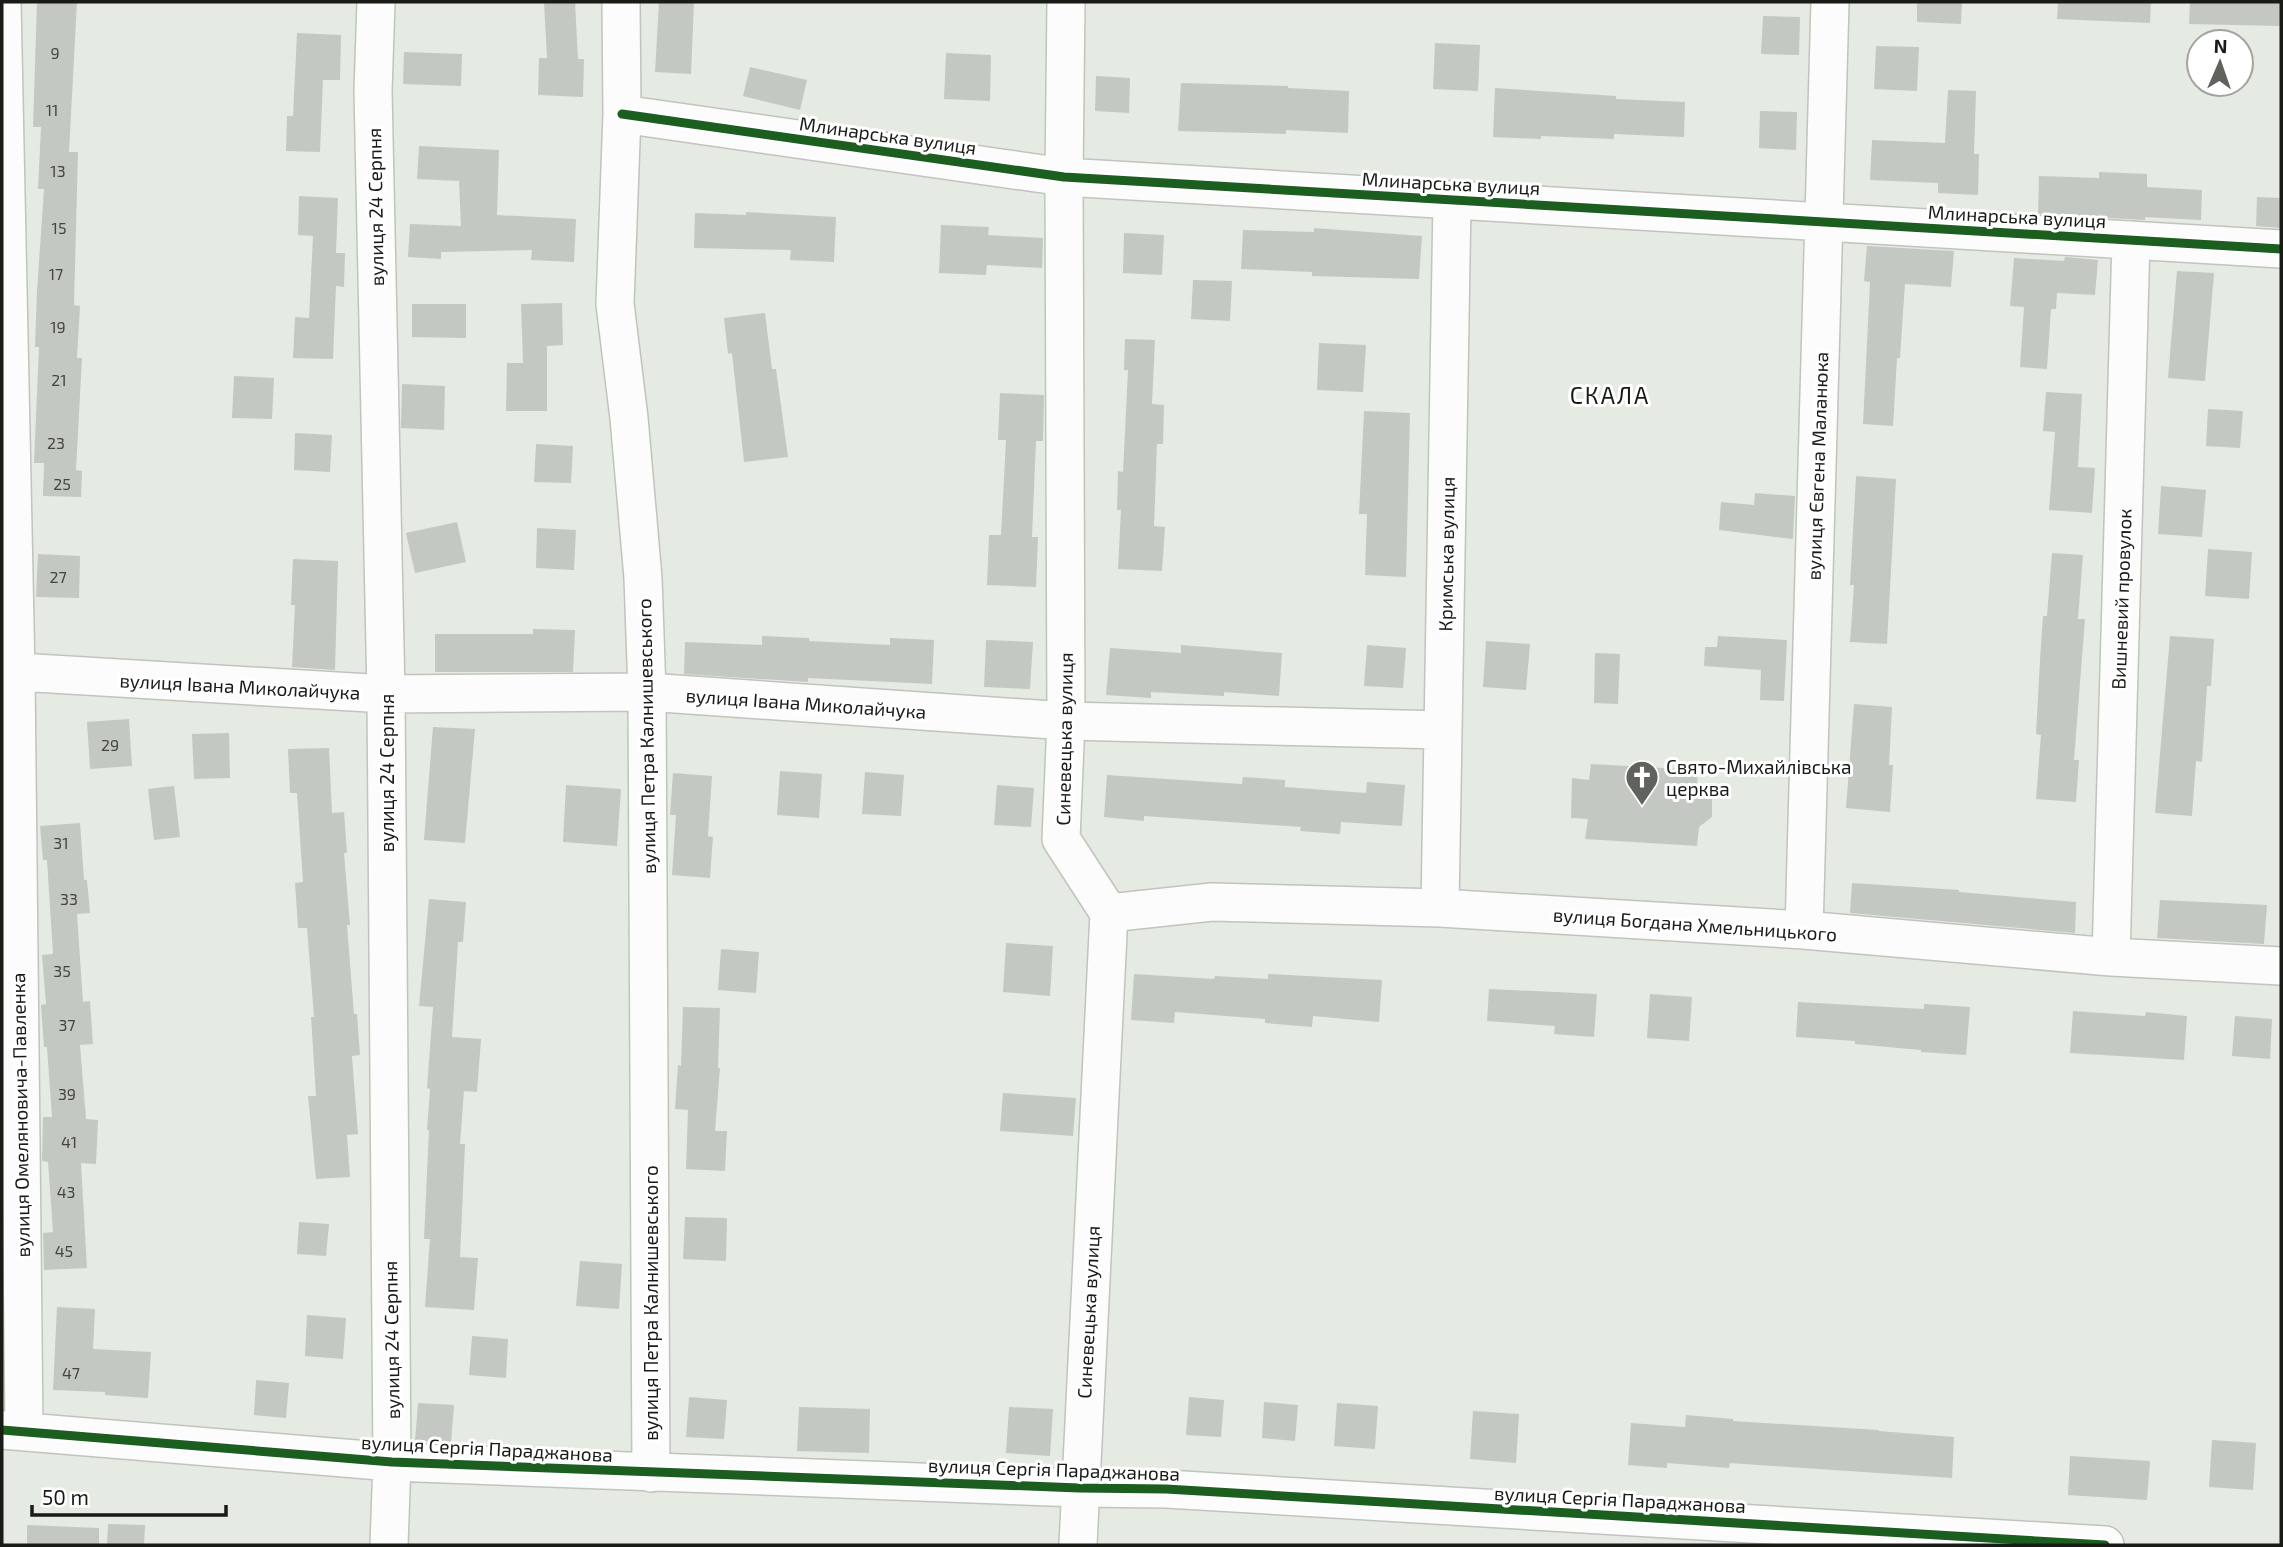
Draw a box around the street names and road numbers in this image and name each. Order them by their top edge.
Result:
street label: Млинарська вулиця [798,111,978,160]
street label: вулиця 24 Серпня [362,128,389,286]
street label: Млинарська вулиця [1361,167,1541,200]
street label: Млинарська вулиця [1927,200,2107,233]
street label: вулиця Євгена Маланюка [1802,351,1833,581]
street label: Кримська вулиця [1433,476,1460,632]
street label: Вишневий провулок [2106,508,2137,690]
street label: вулиця Петра Калнишевського [632,598,661,874]
street label: Синевецька вулиця [1051,652,1078,826]
street label: вулиця Івана Миколайчука [119,668,361,705]
street label: вулиця Івана Миколайчука [685,683,927,724]
street label: вулиця 24 Серпня [375,694,399,852]
street label: вулиця Богдана Хмельницького [1552,903,1838,946]
street label: вулиця Омеляновича-Павленка [6,972,35,1258]
street label: вулиця Петра Калнишевського [639,1165,663,1441]
street label: Синевецька вулиця [1072,1225,1105,1399]
street label: вулиця 24 Серпня [378,1261,405,1419]
street label: вулиця Сергія Параджанова [361,1430,613,1467]
street label: вулиця Сергія Параджанова [928,1453,1180,1486]
street label: вулиця Сергія Параджанова [1494,1481,1746,1518]

